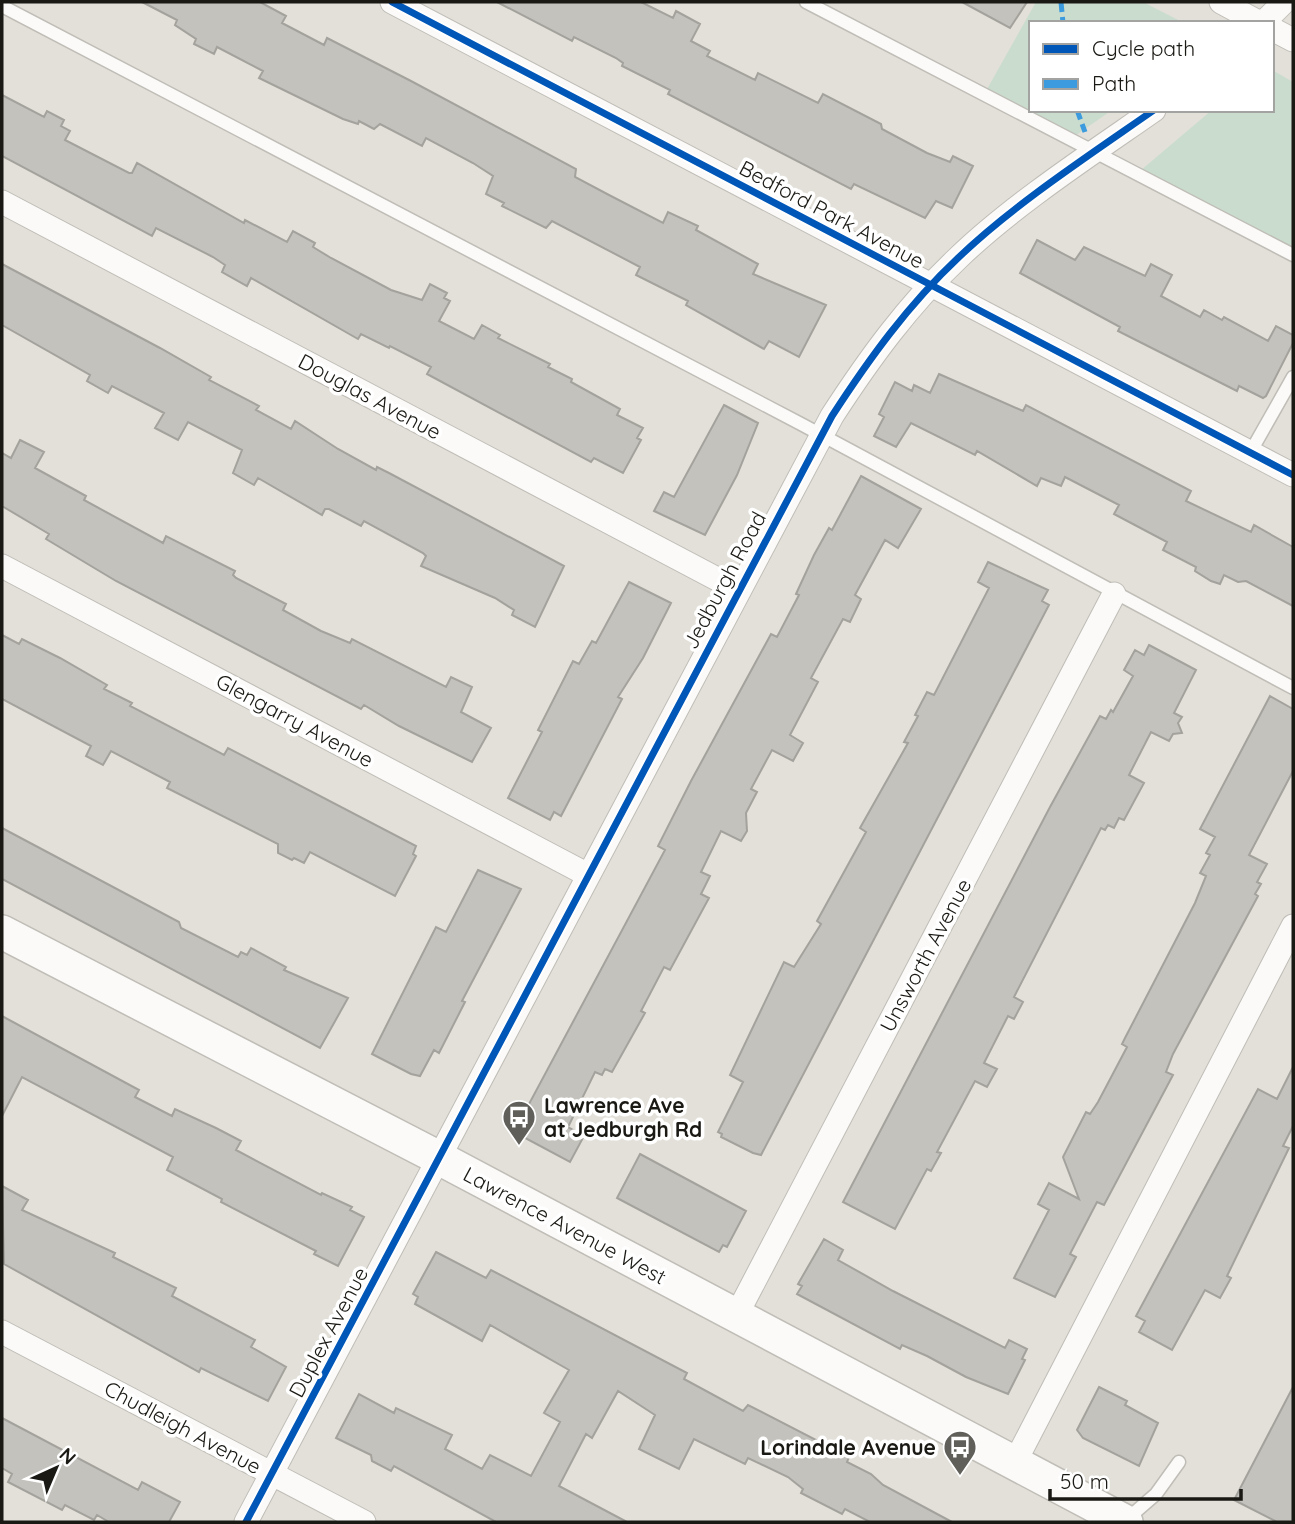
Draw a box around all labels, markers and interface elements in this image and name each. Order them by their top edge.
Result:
legend [1029,21,1274,112]
text: Cycle path [1092,35,1195,61]
text: Path [1092,70,1136,96]
street label: Bedford Park Avenue [735,154,929,274]
street label: Douglas Avenue [294,347,446,445]
street label: Jedburgh Road [677,507,771,653]
street label: Glengarry Avenue [212,668,378,772]
street label: Unsworth Avenue [874,874,976,1036]
place label: Lawrence Ave at Jedburgh Rd [544,1092,702,1142]
bus stop icon: Lawrence Ave at Jedburgh Rd [500,1098,538,1147]
street label: Lawrence Avenue West [459,1160,671,1290]
street label: Duplex Avenue [283,1262,373,1402]
street label: Chudleigh Avenue [100,1375,266,1479]
bus stop icon: Lorindale Avenue [941,1428,979,1477]
north arrow [21,1433,91,1503]
place label: Lorindale Avenue [760,1434,936,1460]
text: N [54,1442,81,1469]
scale bar [1050,1458,1241,1502]
text: 50 m [1060,1468,1109,1494]

